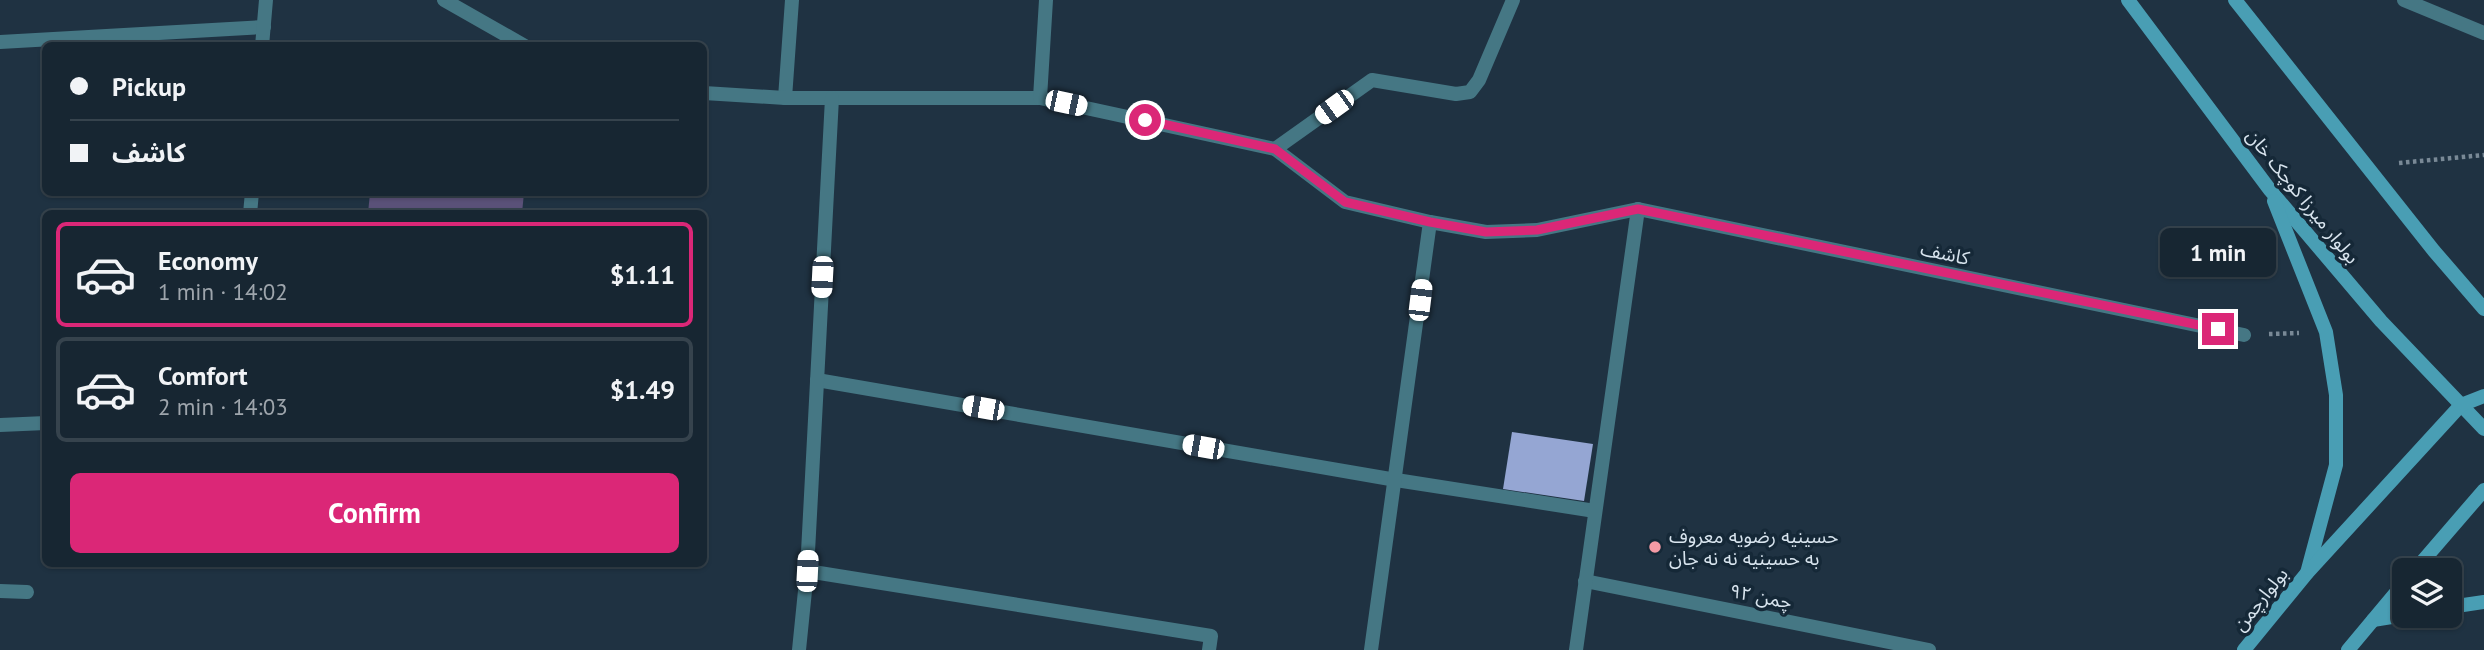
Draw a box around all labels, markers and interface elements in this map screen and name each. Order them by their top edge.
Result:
text: Pickup [112,70,186,103]
car [1311,86,1358,128]
car [1044,88,1089,118]
route start [1129,104,1161,136]
street label: بولوار میرزا کوچک خان [2240,124,2365,269]
text: کاشف [112,136,186,169]
callout: 1 min [2160,228,2276,276]
street label: کاشف [1918,236,1973,270]
text: 1 min [2190,238,2246,267]
icon: car [74,243,137,306]
text: Economy [158,244,258,277]
car [811,255,834,299]
text: $1.11 [610,258,675,291]
text: 1 min · 14:02 [158,277,288,306]
car [1408,278,1433,322]
route end [2202,313,2234,345]
icon: car [74,358,137,421]
text: Comfort [158,359,248,392]
text: $1.49 [610,373,675,406]
text: 2 min · 14:03 [158,392,288,421]
car [961,394,1006,422]
car [1181,433,1226,461]
button: Confirm [70,473,679,553]
place label: حسینیه رضویه معروف به حسینیه نه نه جان [1669,524,1838,570]
marker: حسینیه رضویه معروف به حسینیه نه نه جان [1647,539,1663,555]
car [796,549,819,593]
map controls [2392,558,2462,628]
button: layers [2392,558,2462,628]
street label: بولوارچمن [2227,562,2294,636]
street label: چمن ۹۲ [1728,578,1794,615]

